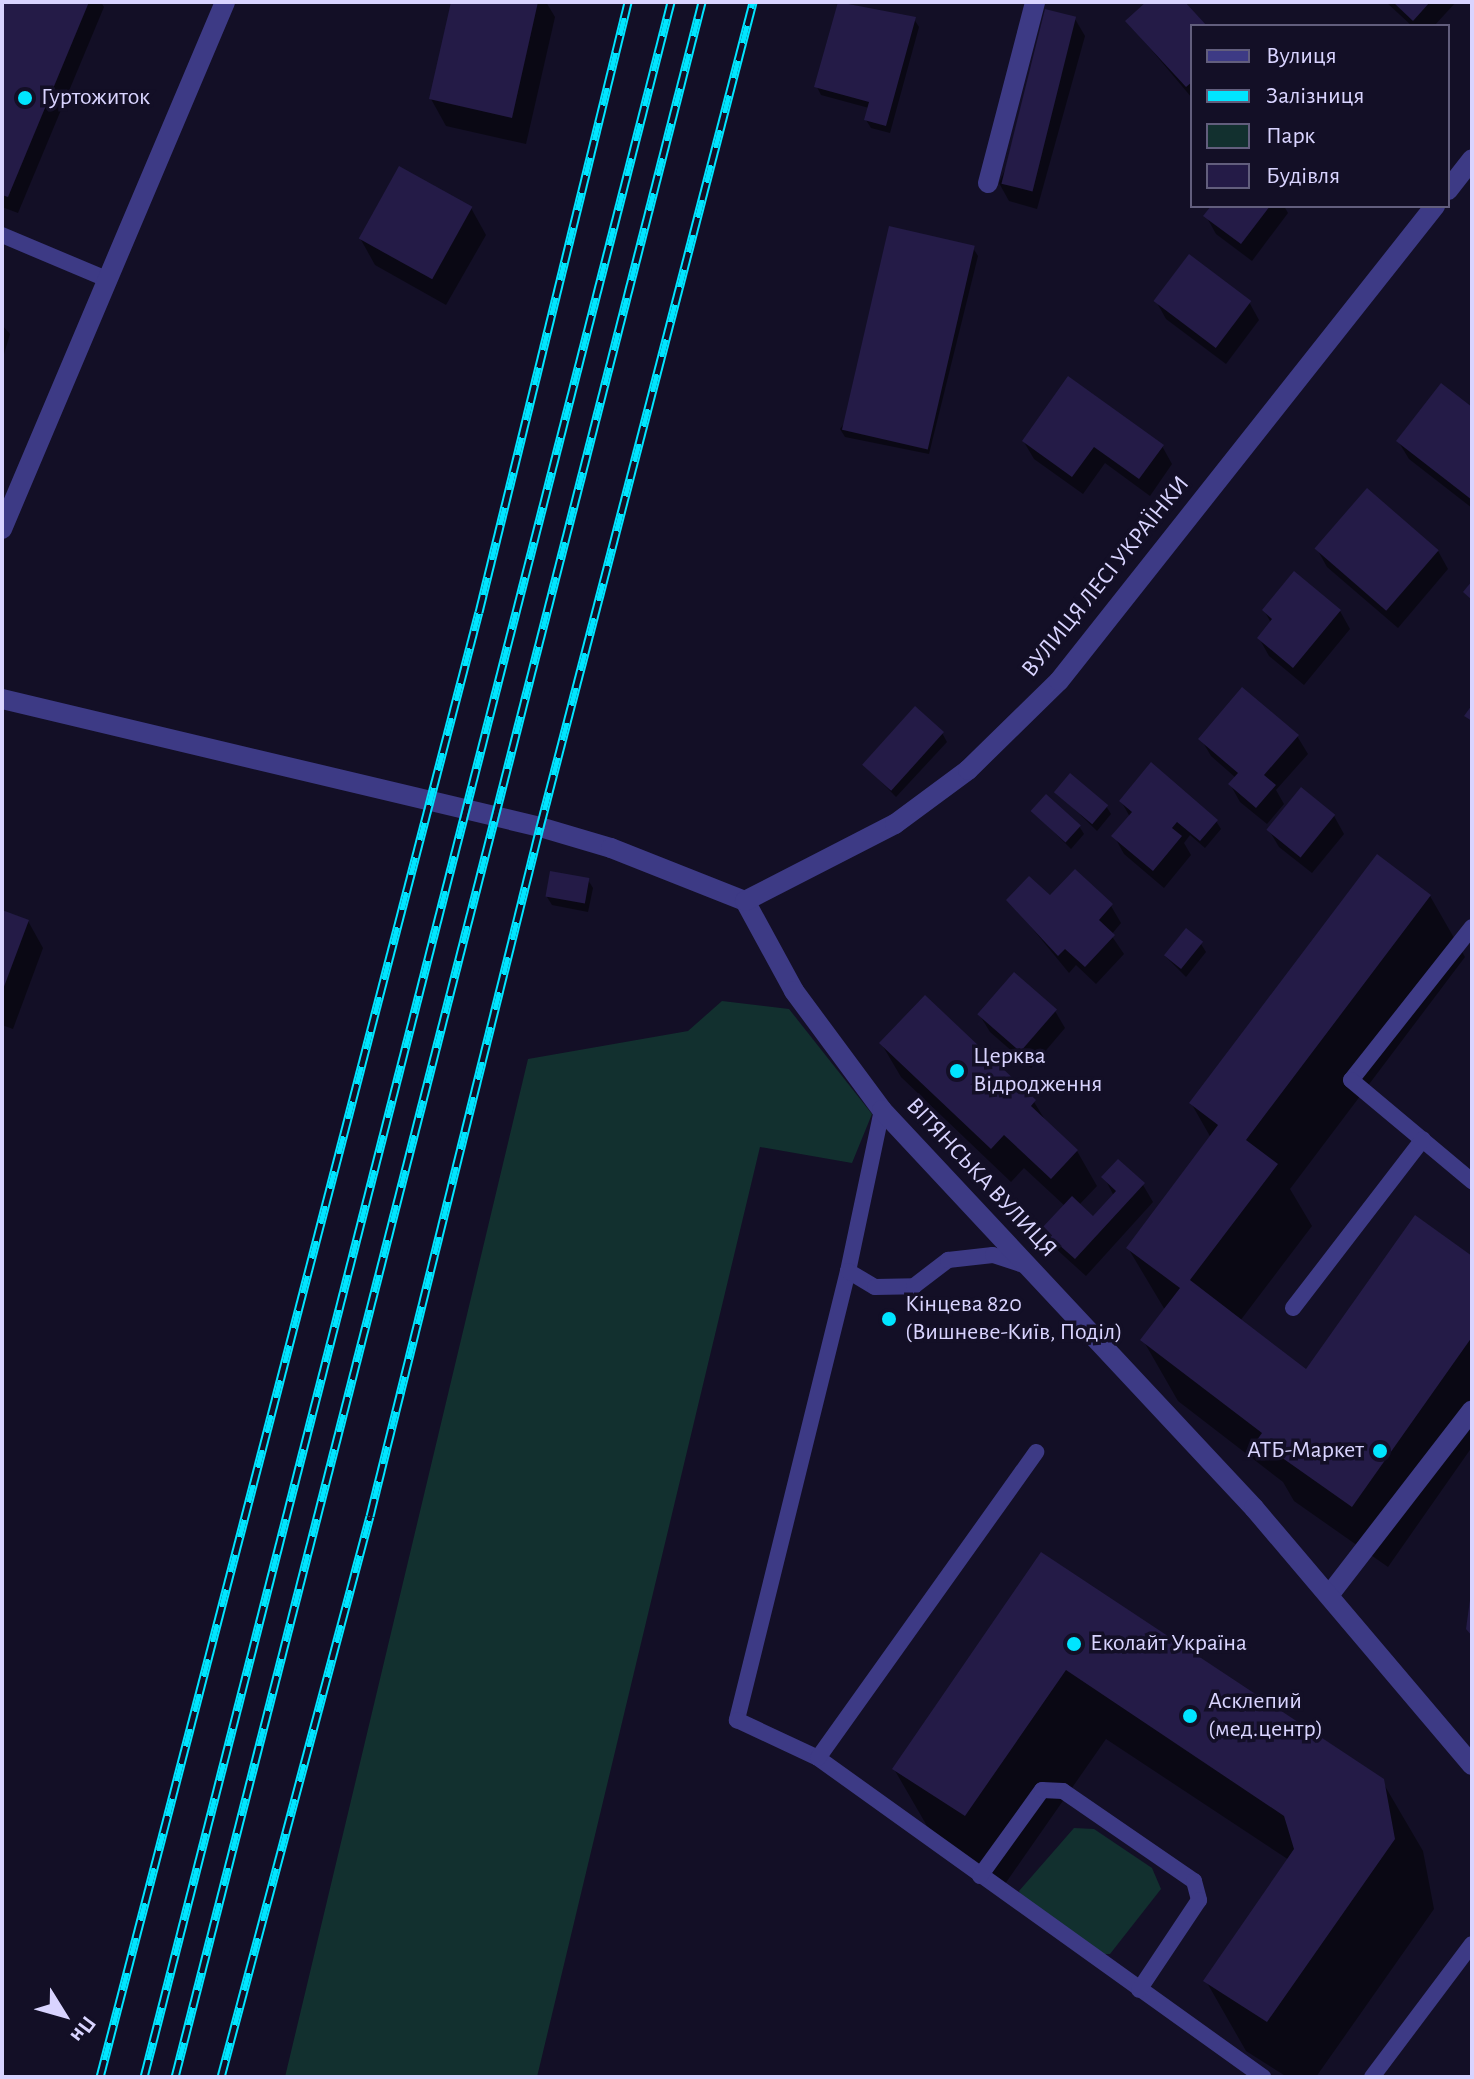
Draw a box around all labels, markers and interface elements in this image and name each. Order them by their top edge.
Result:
legend [1190,24,1450,208]
text: Вулиця [1266,44,1337,68]
place label: Гуртожиток [41,84,150,112]
text: Залізниця [1266,84,1364,108]
marker: Гуртожиток [16,89,34,107]
text: Парк [1266,124,1315,148]
text: Будівля [1266,164,1340,188]
street label: ВУЛИЦЯ ЛЕСІ УКРАЇНКИ [1016,471,1196,683]
place label: Церква Відродження [973,1043,1102,1099]
marker: Церква Відродження [948,1062,966,1080]
street label: ВІТЯНСЬКА ВУЛИЦЯ [900,1092,1062,1264]
place label: Кінцева 820 (Вишневе-Київ, Поділ) [905,1291,1123,1347]
marker: Кінцева 820 (Вишневе-Київ, Поділ) [880,1310,898,1328]
place label: АТБ-Маркет [1247,1437,1364,1465]
marker: АТБ-Маркет [1371,1442,1389,1460]
place label: Еколайт Україна [1090,1630,1247,1658]
marker: Еколайт Україна [1065,1635,1083,1653]
place label: Асклепий (мед.центр) [1208,1688,1323,1744]
marker: Асклепий (мед.центр) [1179,1705,1201,1727]
north arrow [24,1975,104,2055]
text: Пн [66,2012,100,2047]

